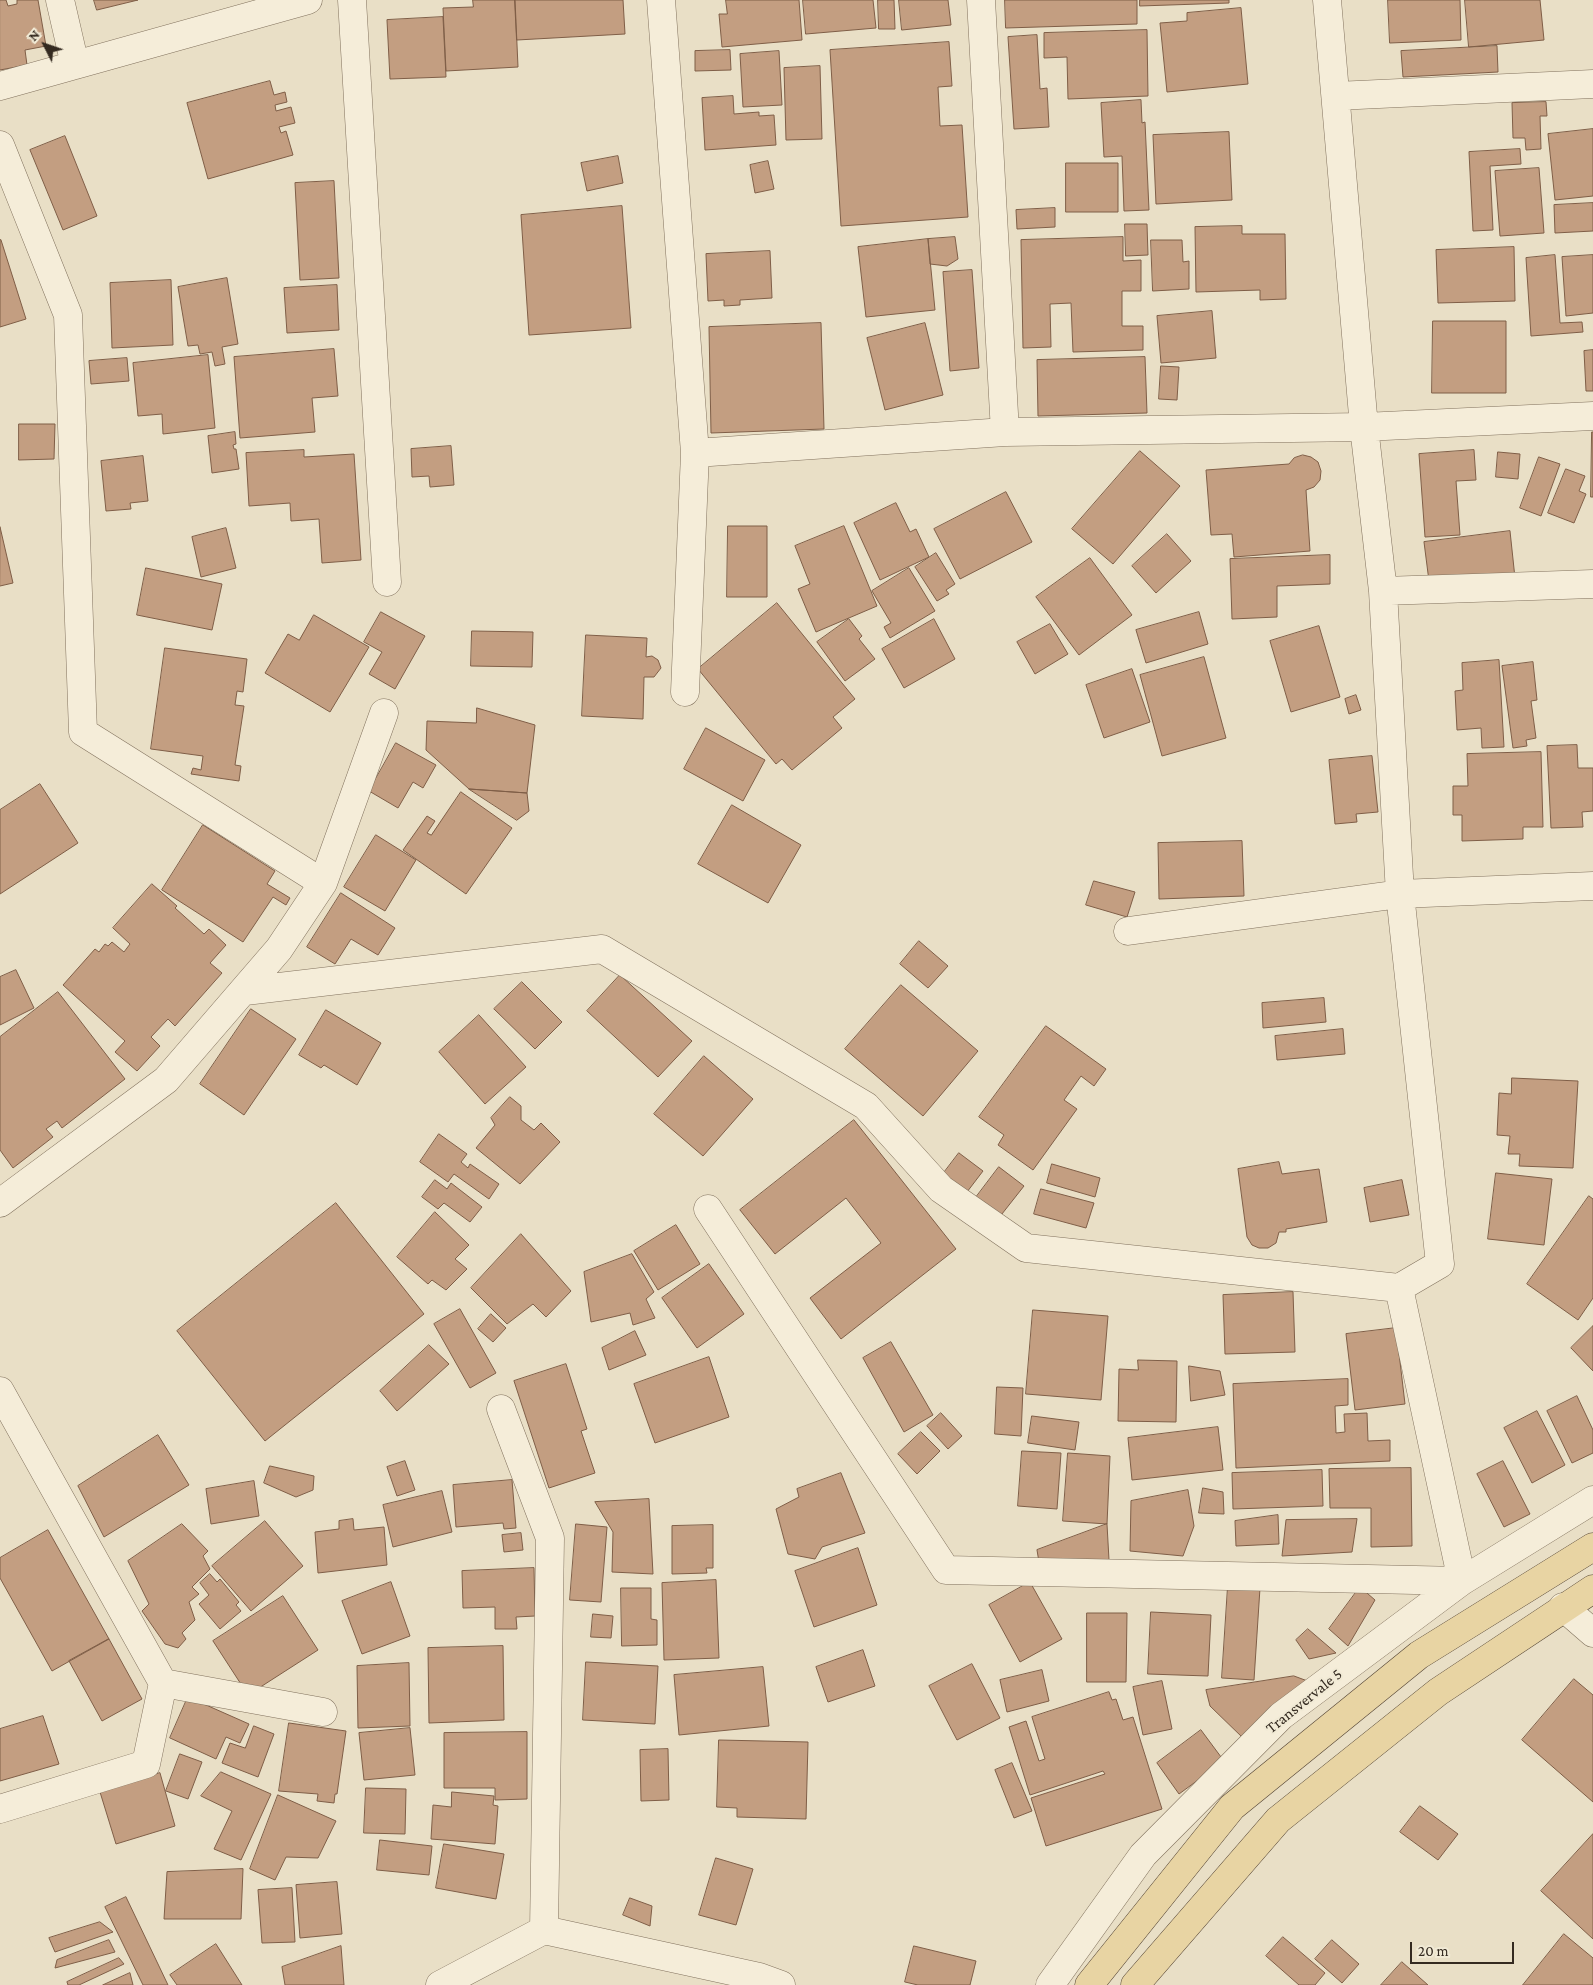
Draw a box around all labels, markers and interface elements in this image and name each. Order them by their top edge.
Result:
north arrow [20,20,70,70]
text: N [25,26,43,44]
street label: Transvervale 5 [1262,1664,1346,1738]
scale bar [1413,1932,1517,1964]
text: 20 m [1418,1943,1449,1959]

